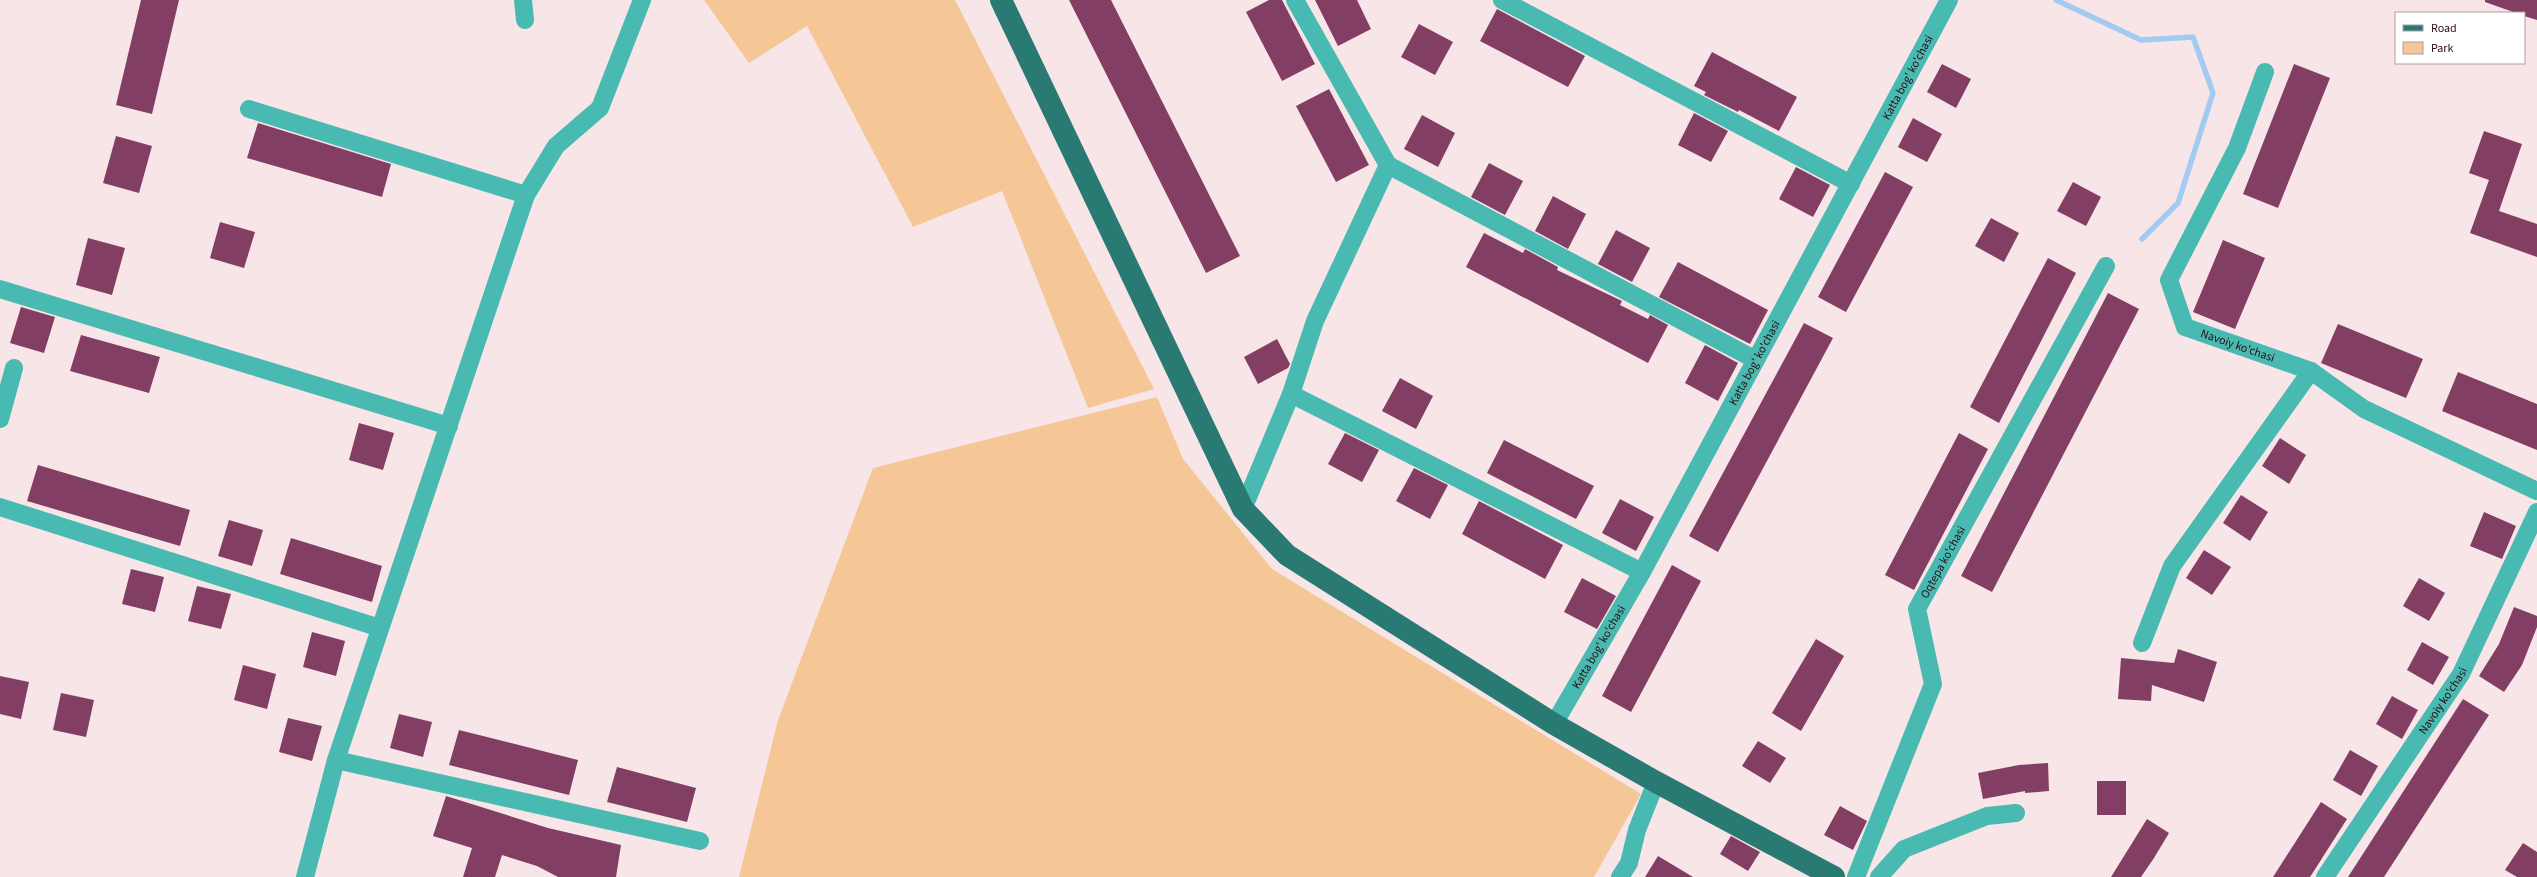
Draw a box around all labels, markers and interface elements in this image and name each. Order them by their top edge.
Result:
legend [2395,12,2525,64]
text: Road [2431,20,2457,37]
street label: Katta bog' ko'chasi [1878,32,1938,123]
text: Park [2431,40,2453,57]
street label: Katta bog' ko'chasi [1725,318,1784,409]
street label: Navoiy ko'chasi [2198,325,2277,367]
street label: Oqtepa ko'chasi [1916,523,1970,602]
street label: Katta bog' ko'chasi [1568,602,1630,692]
street label: Navoiy ko'chasi [2415,665,2472,738]

